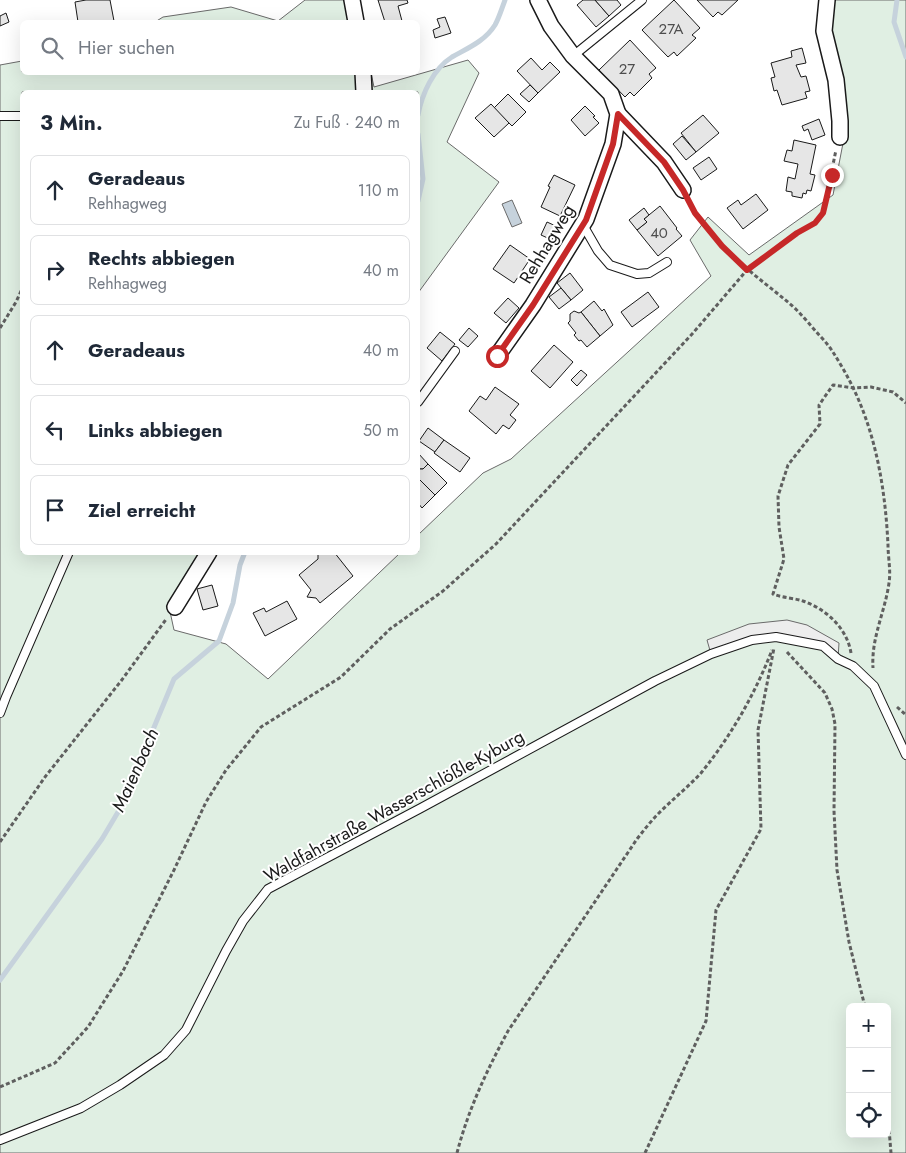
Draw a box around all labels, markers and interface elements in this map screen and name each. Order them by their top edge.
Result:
house number: 27A [659,18,684,40]
search box [20,20,420,75]
icon: search [38,34,66,62]
text: Hier suchen [78,34,175,61]
house number: 27 [619,58,635,80]
text: 3 Min. [40,108,103,138]
text: Zu Fuß · 240 m [294,111,400,134]
route end [821,164,844,187]
text: Geradeaus [88,165,185,192]
icon: ahead [41,176,69,204]
text: 110 m [358,179,399,202]
text: Rehhagweg [88,192,167,215]
street label: Rehhagweg [513,199,581,289]
house number: 40 [650,222,668,244]
text: Rechts abbiegen [88,245,235,272]
icon: right [41,256,69,284]
text: 40 m [363,259,399,282]
text: Rehhagweg [88,272,167,295]
icon: ahead [41,336,69,364]
text: Geradeaus [88,337,185,364]
text: 40 m [363,339,399,362]
route start [486,345,509,368]
icon: left [41,416,69,444]
text: Links abbiegen [88,417,223,444]
text: 50 m [363,419,399,442]
icon: arrive [41,496,69,524]
text: Ziel erreicht [88,497,195,524]
street label: Waldfahrstraße Wasserschlößle-Kyburg [259,723,529,889]
water label: Maienbach [105,724,165,816]
map controls [846,1003,891,1138]
button: + [846,1003,891,1048]
button: − [846,1048,891,1093]
button: locate [846,1093,891,1138]

